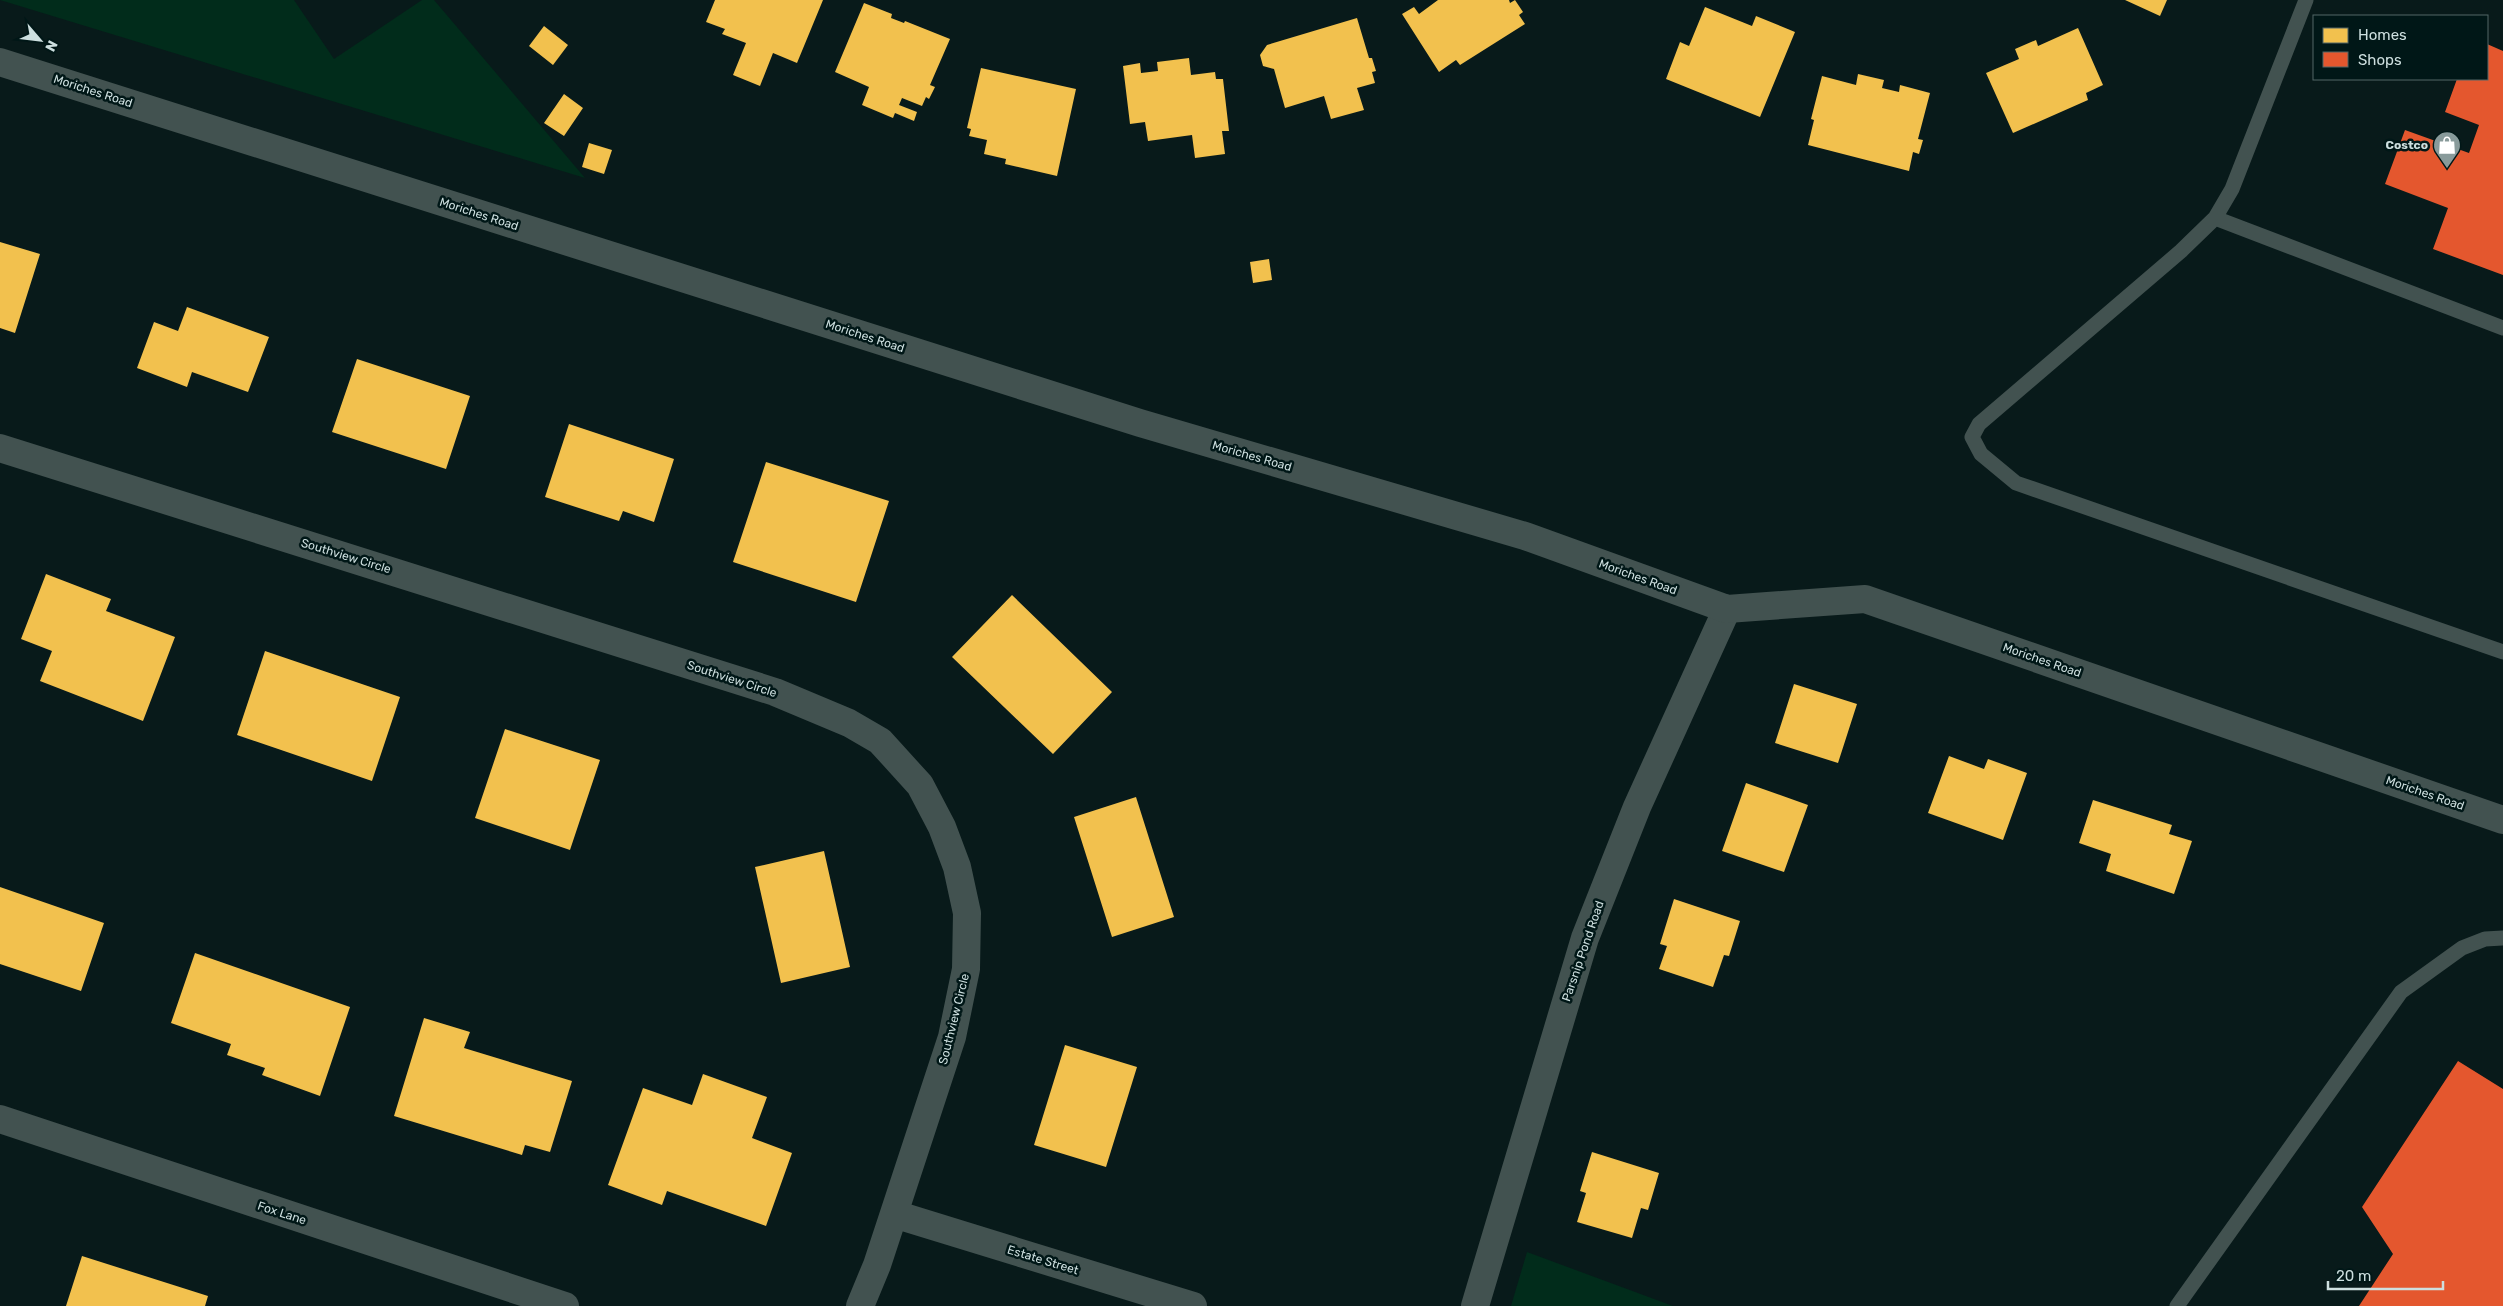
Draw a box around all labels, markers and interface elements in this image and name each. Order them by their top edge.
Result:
north arrow [15,15,65,65]
legend [2313,15,2488,80]
text: Homes [2358,26,2407,44]
text: N [41,37,61,54]
text: Shops [2358,51,2402,69]
street label: Moriches Road [52,72,134,110]
shop icon: Costco [2432,130,2462,169]
place label: Costco [2386,138,2428,152]
street label: Moriches Road [438,195,520,233]
street label: Moriches Road [824,317,906,355]
street label: Moriches Road [1211,438,1293,474]
street label: Southview Circle [299,536,393,576]
street label: Moriches Road [1597,556,1679,598]
street label: Moriches Road [2001,640,2083,680]
street label: Southview Circle [685,658,779,700]
street label: Moriches Road [2384,773,2466,813]
street label: Parsnip Pond Road [1559,899,1607,1003]
street label: Southview Circle [936,972,972,1066]
street label: Fox Lane [256,1199,308,1228]
street label: Estate Street [1006,1243,1081,1278]
scale bar [2328,1258,2443,1290]
text: 20 m [2336,1267,2371,1285]

